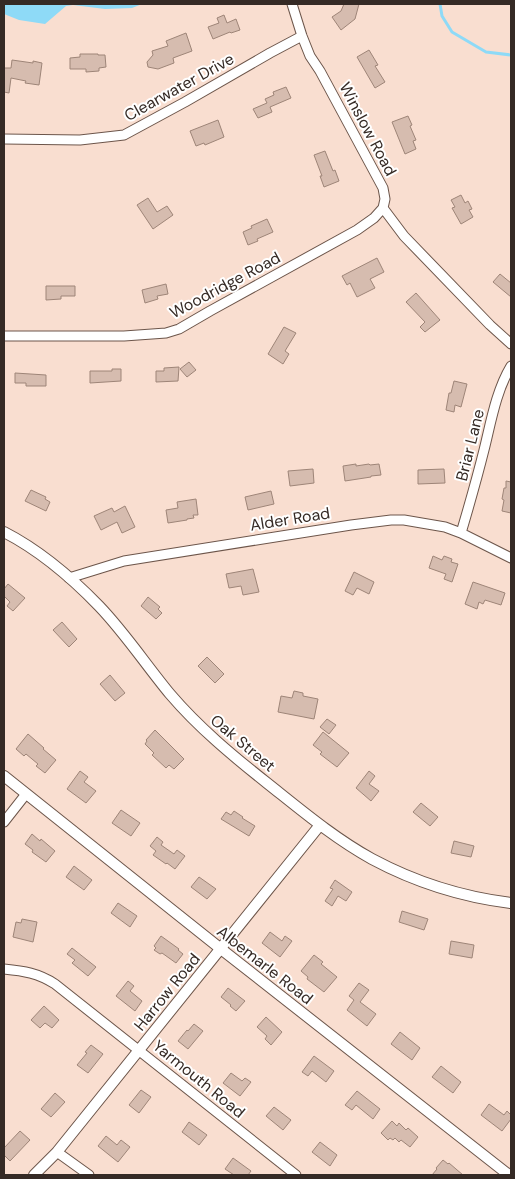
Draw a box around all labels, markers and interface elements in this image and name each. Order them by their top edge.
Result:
street label: Clearwater Drive [120,48,238,126]
street label: Winslow Road [335,79,401,179]
street label: Woodridge Road [166,247,284,323]
street label: Briar Lane [451,407,489,483]
street label: Alder Road [248,502,332,536]
street label: Oak Street [206,710,280,776]
street label: Albemarle Road [213,921,317,1009]
street label: Harrow Road [129,949,205,1035]
street label: Yarmouth Road [149,1035,249,1123]

